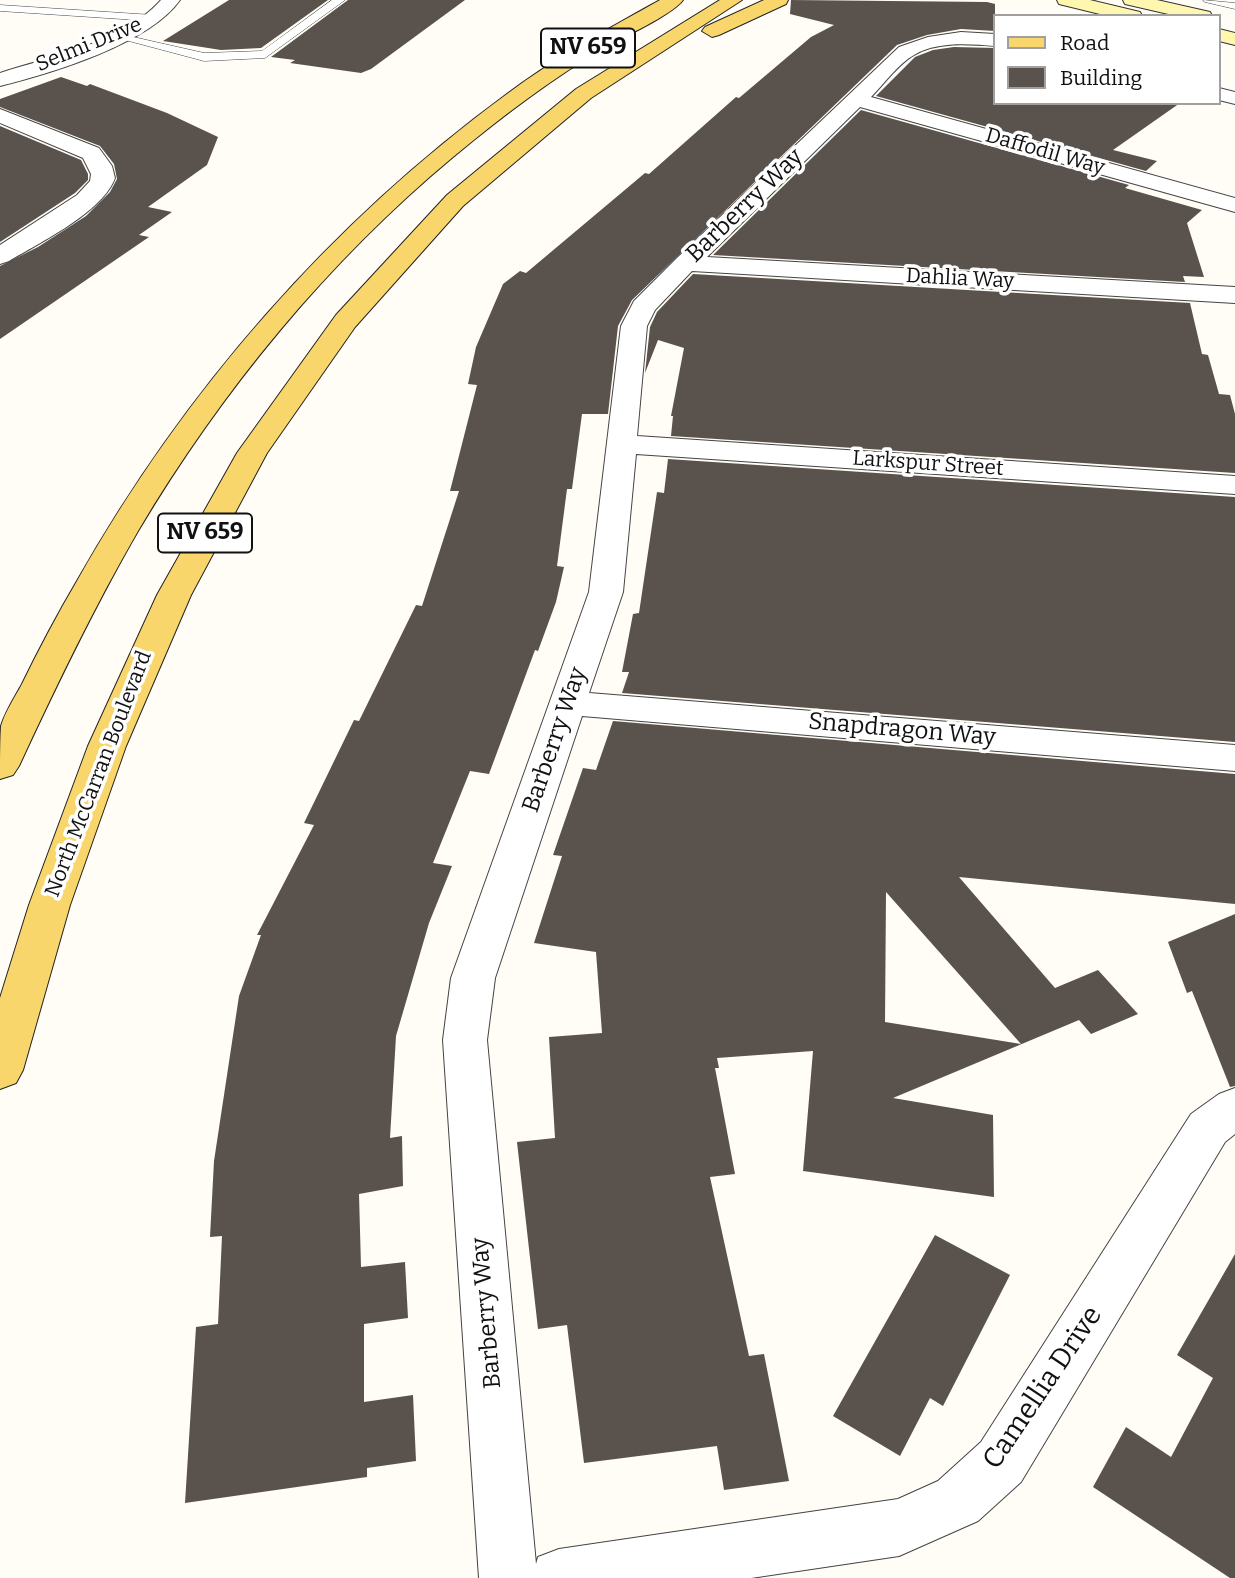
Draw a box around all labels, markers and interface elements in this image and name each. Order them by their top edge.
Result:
street label: Selmi Drive [32,12,146,78]
legend [993,14,1221,105]
road number: NV 659 [541,28,635,68]
text: Road [1060,30,1109,56]
text: Building [1060,65,1142,91]
street label: Daffodil Way [982,123,1108,181]
street label: Barberry Way [680,143,810,269]
street label: Dahlia Way [905,264,1015,294]
street label: Larkspur Street [852,446,1004,482]
road number: NV 659 [158,513,252,552]
street label: North McCarran Boulevard [40,647,158,901]
street label: Barberry Way [517,664,593,816]
street label: Snapdragon Way [807,707,997,753]
street label: Barberry Way [466,1236,508,1390]
street label: Camellia Drive [976,1300,1110,1476]

